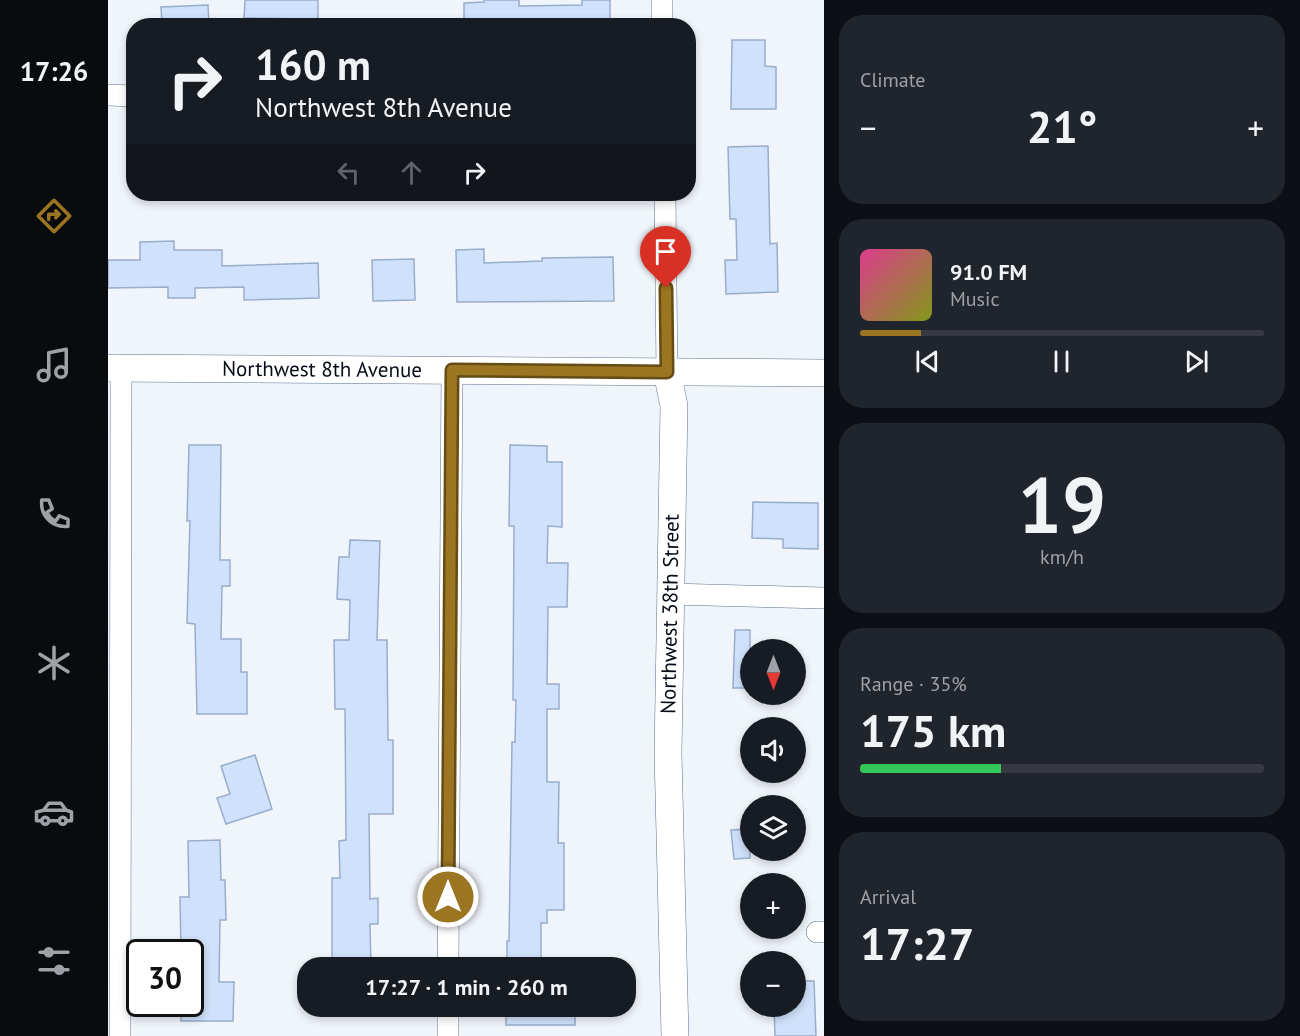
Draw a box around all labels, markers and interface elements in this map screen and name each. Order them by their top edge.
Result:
text: 160 m [255,37,371,92]
icon: right [156,42,234,120]
text: 17:26 [20,54,88,88]
text: Climate [860,67,926,93]
text: Northwest 8th Avenue [255,90,512,124]
text: 21° [1027,97,1097,155]
text: − [860,106,877,149]
text: + [1247,106,1264,149]
icon: left [332,156,365,189]
icon: ahead [395,156,428,189]
icon: right [458,156,491,189]
icon: directions [33,195,75,237]
pin [640,226,691,288]
icon: arrive [649,235,682,268]
text: 91.0 FM [950,258,1027,286]
text: Music [950,286,999,312]
icon: music [33,344,75,386]
icon: previous [911,345,944,378]
icon: pause [1045,345,1078,378]
icon: next [1180,345,1213,378]
street label: Northwest 8th Avenue [222,355,422,383]
text: 19 [1018,454,1106,555]
icon: phone [33,493,75,535]
street label: Northwest 38th Street [654,514,685,714]
text: km/h [1040,544,1084,570]
north arrow [740,639,806,705]
map controls [740,639,806,1017]
icon: climate [33,642,75,684]
text: Range · 35% [860,671,967,697]
text: 175 km [860,701,1006,759]
button: sound [740,717,806,783]
icon: car [33,791,75,833]
button: layers [740,795,806,861]
position arrow [416,865,480,929]
button: + [740,873,806,939]
text: Arrival [860,884,916,910]
text: 17:27 [860,914,974,972]
speed limit sign: 30 [126,939,204,1017]
icon: filters [33,940,75,982]
button: − [740,951,806,1017]
text: 17:27 · 1 min · 260 m [365,973,568,1001]

